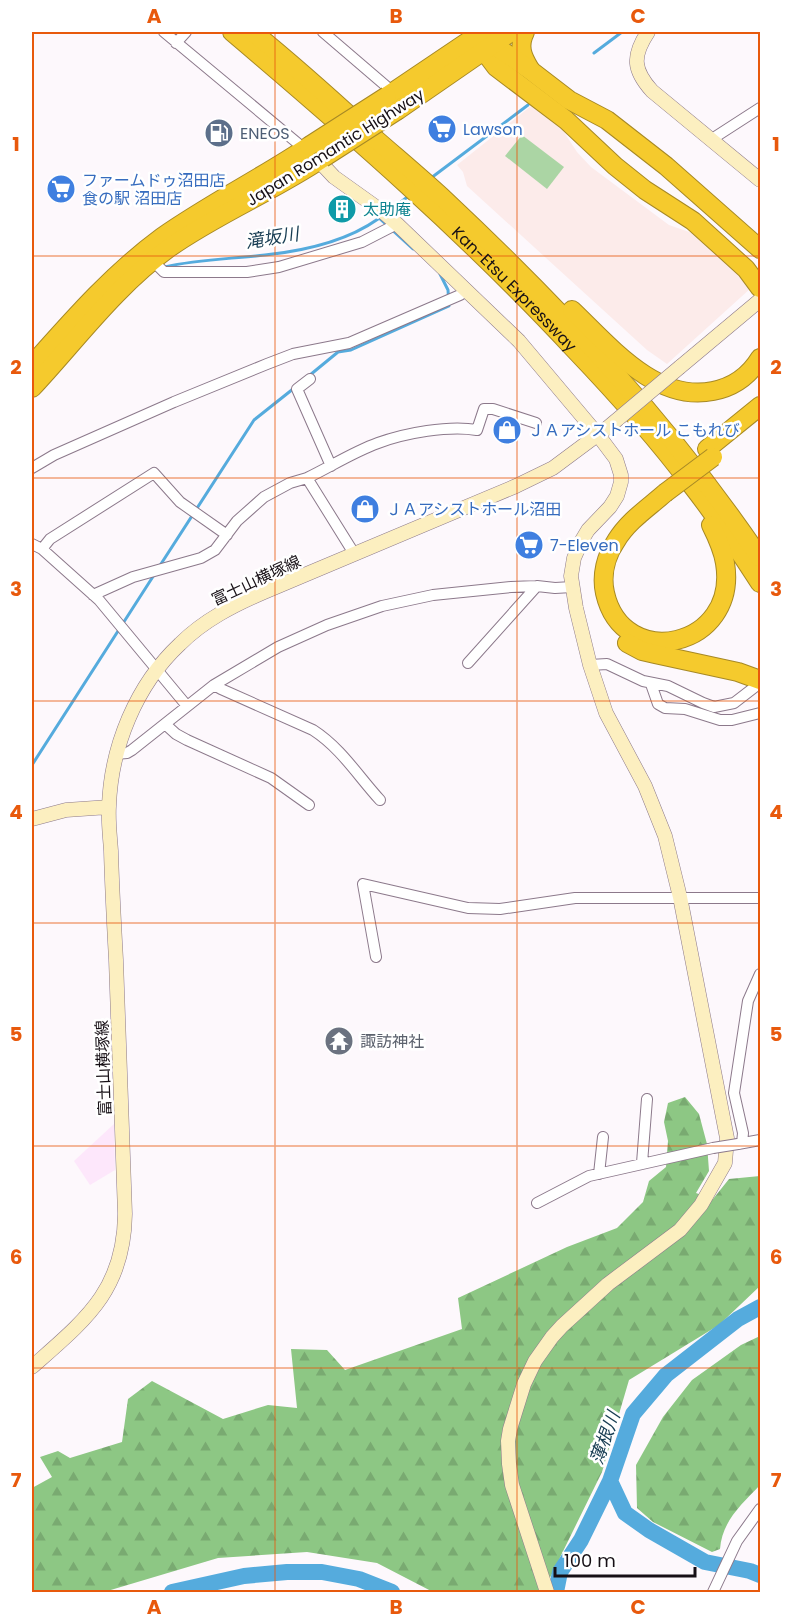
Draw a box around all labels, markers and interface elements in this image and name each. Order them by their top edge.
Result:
text: A [147,2,162,30]
text: B [389,2,403,30]
text: C [630,2,646,30]
street label: Japan Romantic Highway [242,83,429,212]
supermarket icon: Lawson [426,113,458,145]
fuel station icon: ENEOS [203,117,235,149]
place label: Lawson [463,118,523,141]
place label: ENEOS [240,122,290,145]
text: 1 [12,130,20,158]
text: 1 [772,130,780,158]
place label: ファームドゥ沼田店 食の駅 沼田店 [82,169,226,210]
supermarket icon: ファームドゥ沼田店 食の駅 沼田店 [45,173,77,205]
building icon: 太助庵 [326,193,358,225]
place label: 太助庵 [363,198,411,221]
water label: 滝坂川 [243,221,303,254]
street label: Kan-Etsu Expressway [447,221,582,357]
text: 2 [10,353,22,381]
text: 2 [770,353,782,381]
shop icon: ＪＡアシストホール こもれび [491,414,523,446]
place label: ＪＡアシストホール こもれび [528,419,740,442]
shop icon: ＪＡアシストホール沼田 [349,493,381,525]
place label: ＪＡアシストホール沼田 [386,498,561,521]
supermarket icon: 7-Eleven [513,529,545,561]
place label: 7-Eleven [550,534,619,557]
street label: 富士山横塚線 [208,550,305,611]
text: 3 [10,575,22,603]
text: 3 [770,575,782,603]
text: 4 [9,798,23,826]
text: 4 [769,798,783,826]
text: 5 [10,1020,23,1048]
street label: 富士山横塚線 [90,1020,117,1116]
text: 5 [770,1020,783,1048]
temple icon: 諏訪神社 [323,1025,355,1057]
place label: 諏訪神社 [360,1030,424,1053]
text: 6 [10,1243,22,1271]
text: 6 [770,1243,782,1271]
water label: 薄根川 [584,1406,626,1467]
text: 7 [11,1466,22,1494]
text: 7 [771,1466,782,1494]
scale bar [555,1540,694,1578]
text: 100 m [564,1548,616,1573]
text: A [147,1593,162,1621]
text: B [389,1593,403,1621]
text: C [630,1593,646,1621]

